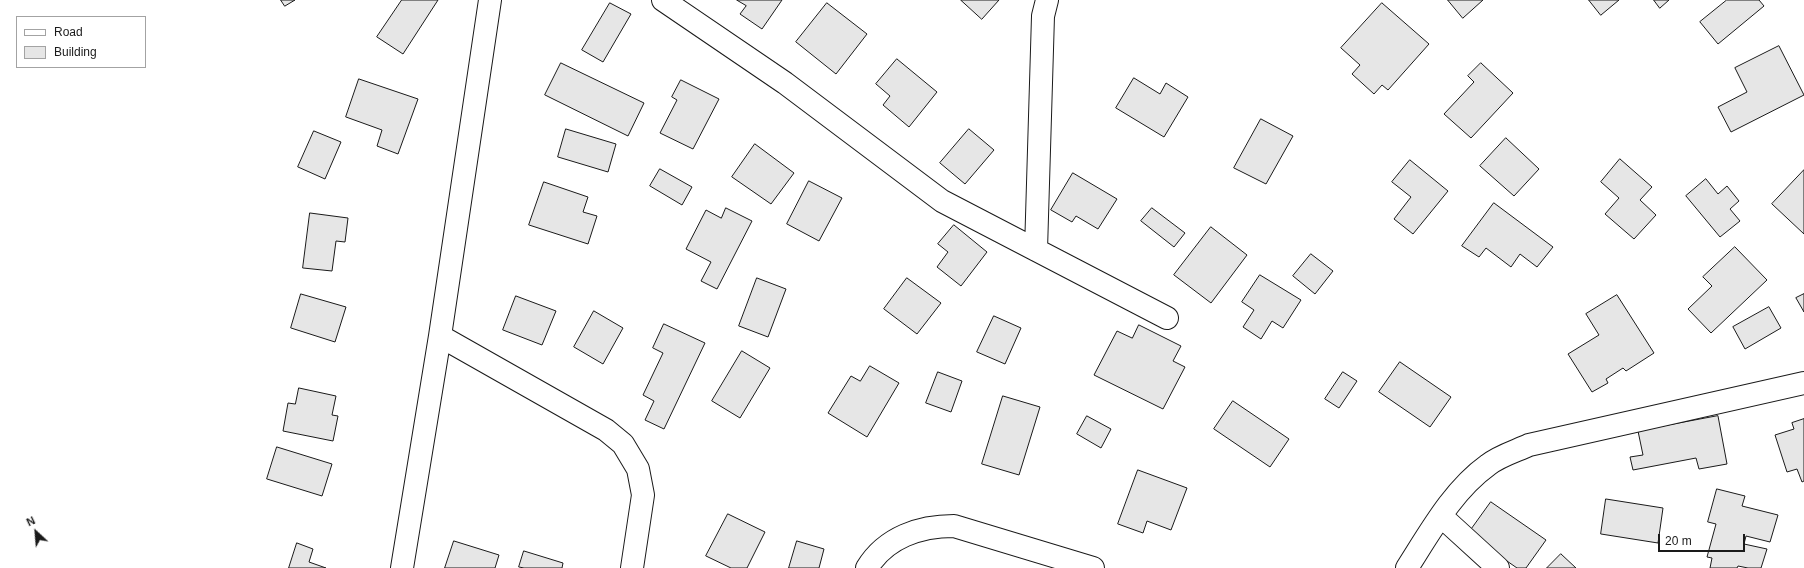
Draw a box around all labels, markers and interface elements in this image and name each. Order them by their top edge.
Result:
legend [16,16,146,68]
text: Road [54,25,83,39]
text: Building [54,45,97,59]
north arrow [16,512,56,552]
text: N [25,514,37,528]
scale bar [1660,526,1747,552]
text: 20 m [1665,534,1692,548]

